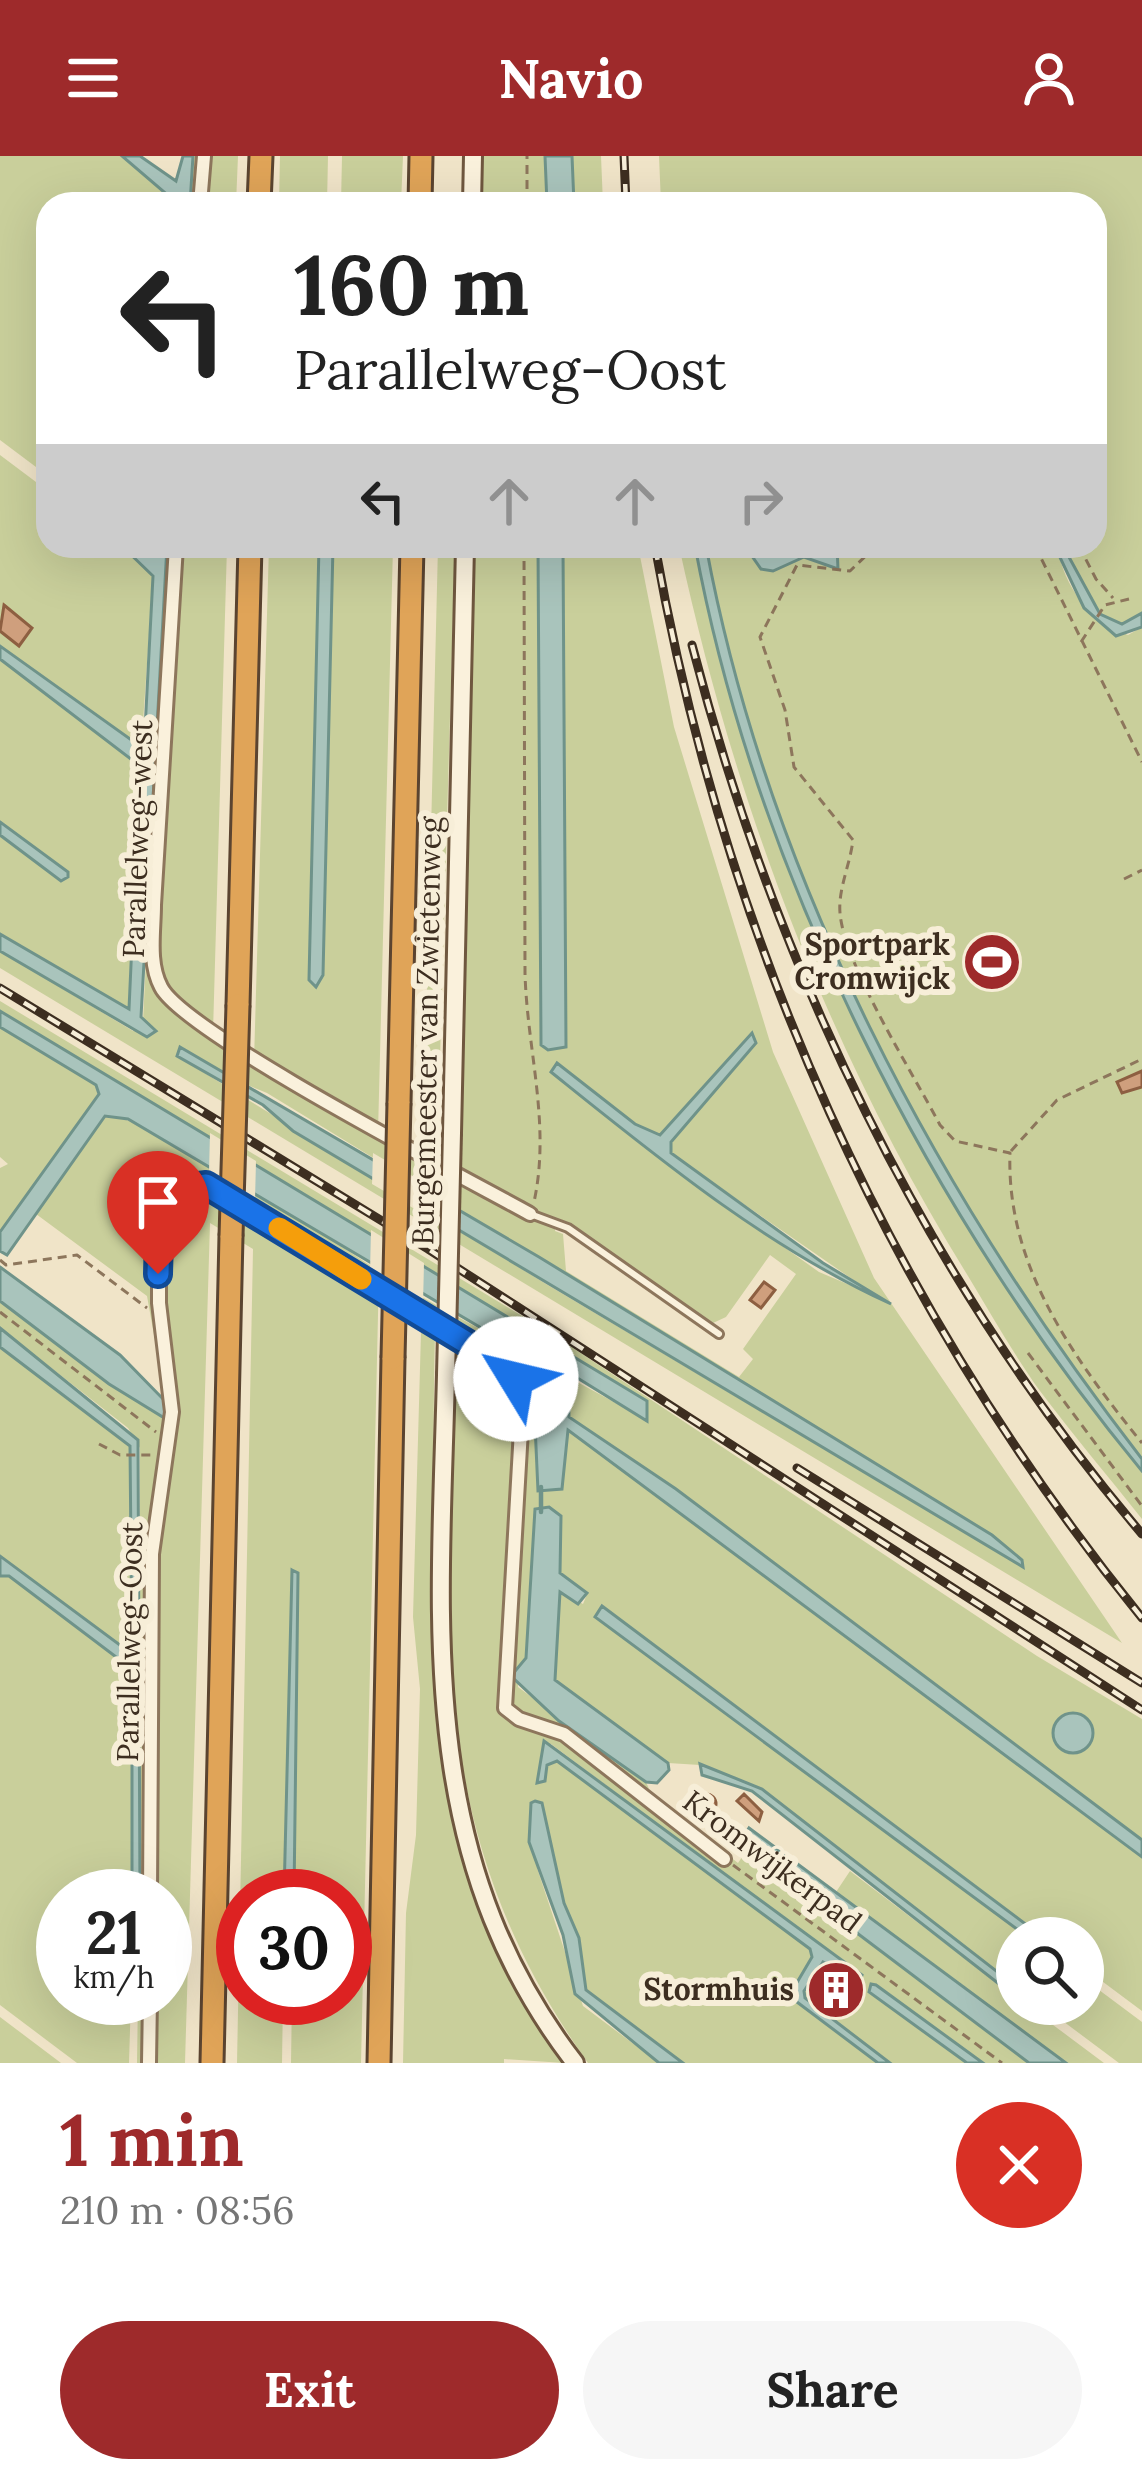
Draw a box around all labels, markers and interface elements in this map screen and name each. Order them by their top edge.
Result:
text: Navio [498,44,644,113]
icon: menu [60,45,126,111]
icon: person [1016,45,1082,111]
text: 160 m [294,230,529,338]
icon: left [96,240,252,396]
text: Parallelweg-Oost [294,335,726,404]
icon: left [350,468,416,534]
icon: ahead [476,468,542,534]
icon: ahead [602,468,668,534]
icon: right [728,468,794,534]
street label: Parallelweg-west [114,719,161,959]
street label: Burgemeester van Zwietenweg [403,815,450,1246]
place label: Sportpark Cromwijck [794,925,950,998]
sports icon: Sportpark Cromwijck [961,931,1023,993]
pin [107,1151,209,1274]
icon: arrive [125,1169,191,1235]
position arrow [453,1316,579,1442]
street label: Parallelweg-Oost [108,1521,151,1762]
street label: Kromwijkerpad [675,1782,870,1942]
speed limit sign: 30 [216,1869,372,2025]
text: 21 [86,1894,142,1970]
map controls [996,1917,1104,2025]
button: search [996,1917,1104,2025]
text: km/h [73,1958,155,1996]
building icon: Stormhuis [805,1959,867,2021]
place label: Stormhuis [644,1970,794,2008]
text: 1 min [60,2094,244,2186]
button: close [956,2102,1082,2228]
text: 210 m · 08:56 [60,2185,294,2235]
button: Exit [60,2321,559,2459]
button: Share [583,2321,1082,2459]

